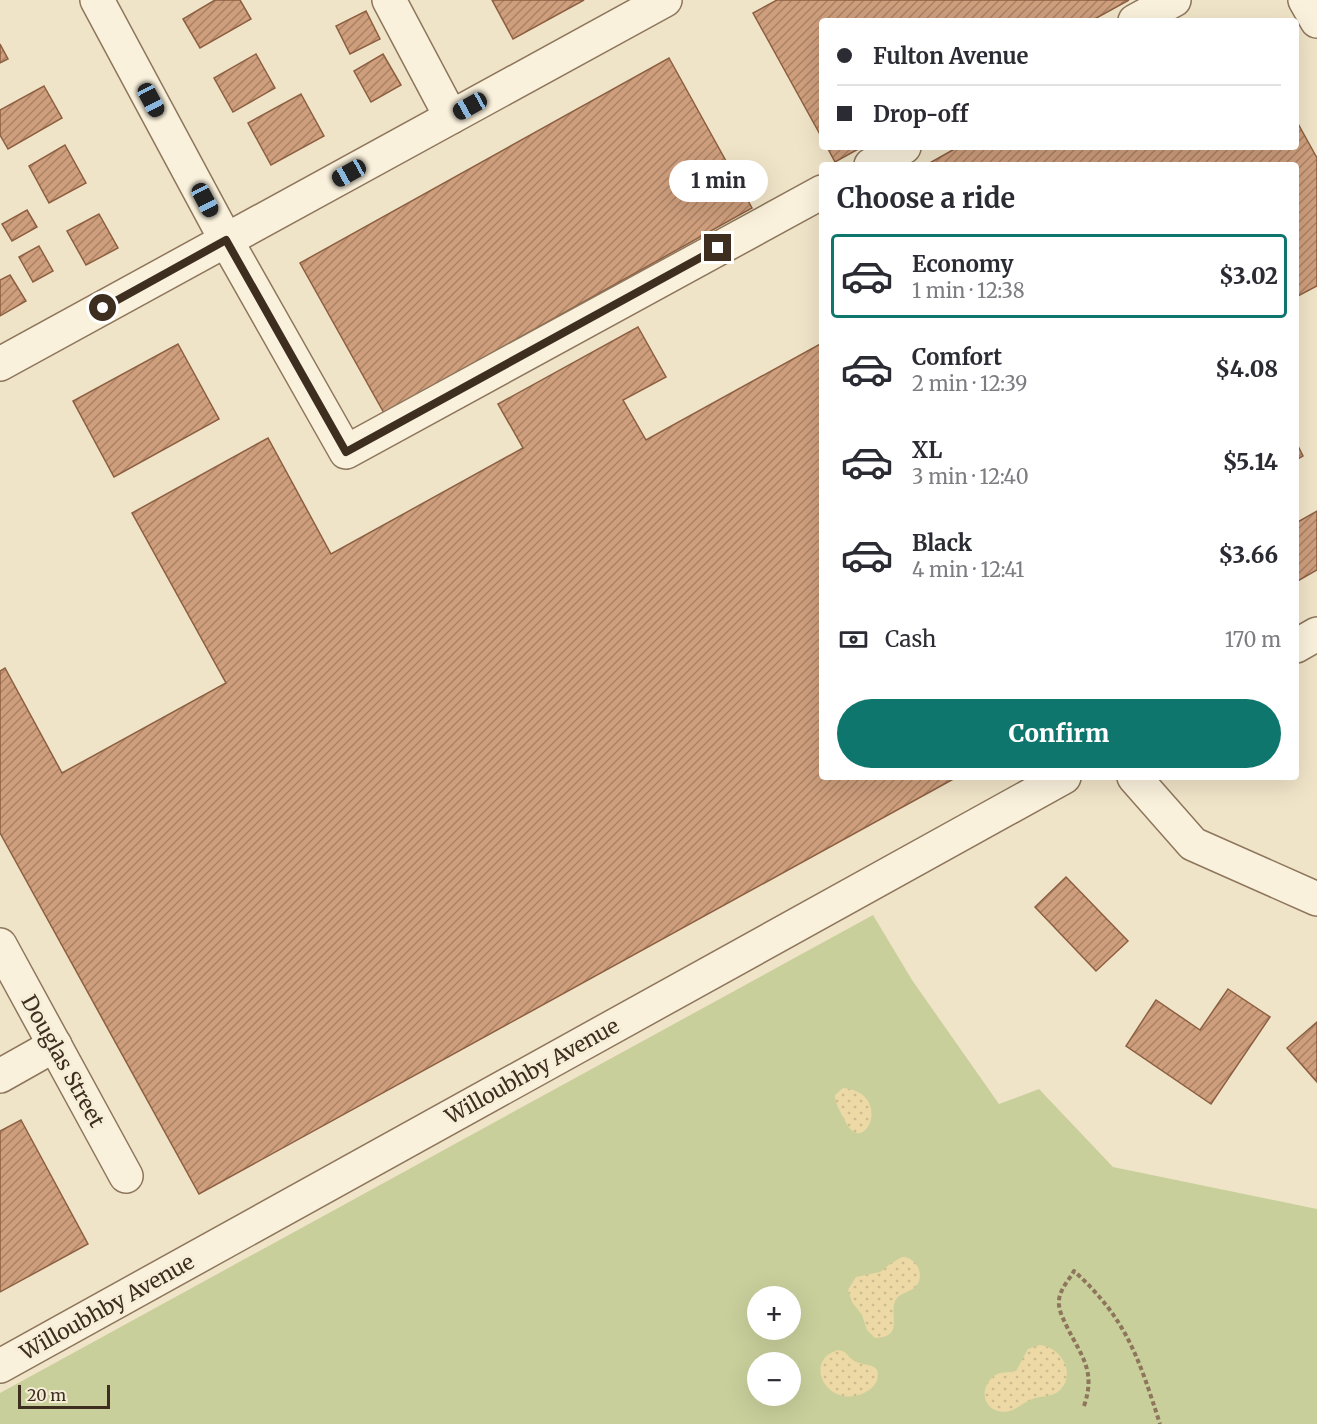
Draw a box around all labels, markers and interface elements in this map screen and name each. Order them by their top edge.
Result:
text: Fulton Avenue [873,42,1028,70]
car [135,80,167,120]
car [450,89,490,123]
text: Drop-off [873,100,968,128]
car [329,156,369,190]
callout: 1 min [668,161,768,203]
text: 1 min [691,168,746,193]
car [189,180,221,220]
text: Choose a ride [837,181,1015,215]
route end [704,234,731,261]
icon: car [840,249,894,303]
text: Economy [912,250,1013,278]
text: $3.02 [1219,262,1278,290]
text: 1 min · 12:38 [912,278,1025,303]
route start [89,294,116,321]
icon: car [840,342,894,396]
text: Comfort [912,343,1002,371]
text: $4.08 [1215,355,1278,383]
text: 2 min · 12:39 [912,371,1027,396]
icon: car [840,435,894,489]
text: XL [912,436,942,464]
text: $5.14 [1223,448,1278,476]
text: 3 min · 12:40 [912,464,1029,489]
icon: car [840,528,894,582]
text: Black [912,529,972,557]
text: $3.66 [1219,541,1278,569]
text: 4 min · 12:41 [912,557,1024,582]
icon: cash [837,623,870,656]
text: Cash [885,625,936,653]
text: 170 m [1225,627,1281,652]
button: Confirm [837,699,1281,768]
street label: Douglas Street [16,990,110,1132]
street label: Willoubhby Avenue [439,1012,624,1131]
street label: Willoubhby Avenue [14,1248,199,1367]
map controls [747,1286,801,1406]
button: + [747,1286,801,1340]
button: − [747,1352,801,1406]
scale bar [18,1382,110,1410]
text: 20 m [27,1385,66,1405]

